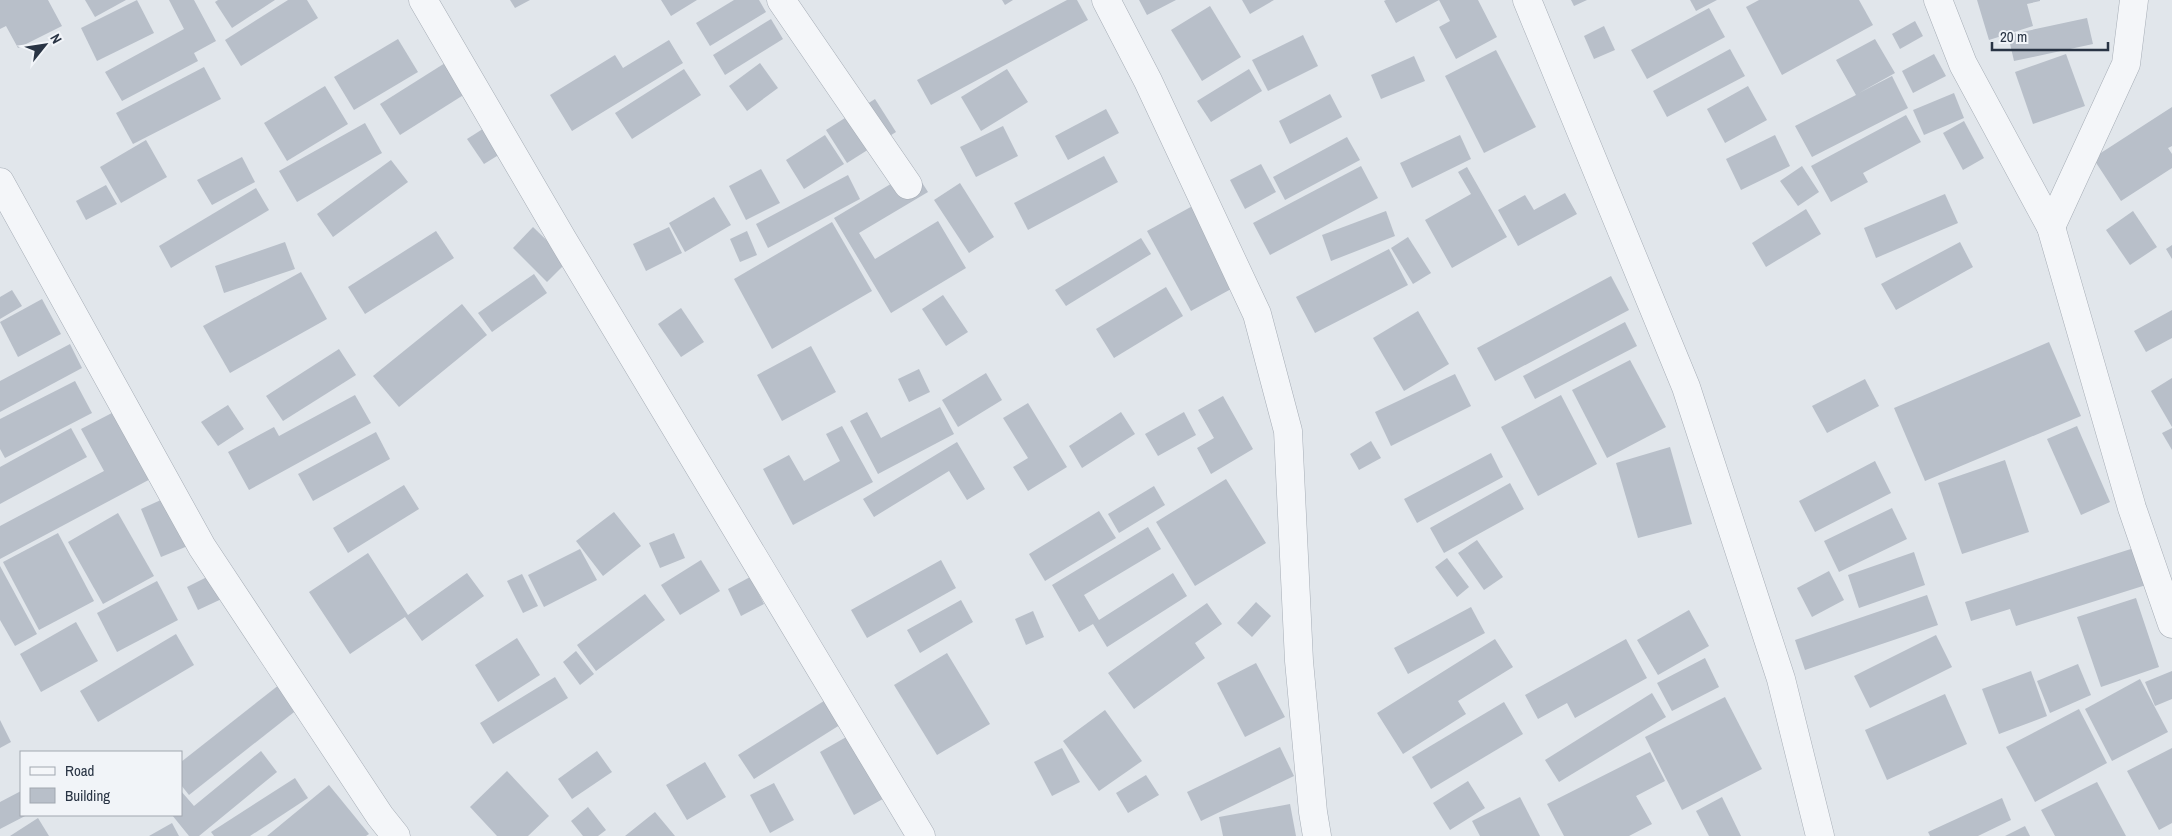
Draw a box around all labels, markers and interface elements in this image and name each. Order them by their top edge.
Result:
north arrow [20,20,70,70]
scale bar [1992,20,2108,52]
text: 20 m [2000,26,2027,47]
text: N [46,30,66,47]
legend [20,751,182,816]
text: Road [65,760,94,781]
text: Building [65,785,110,806]

